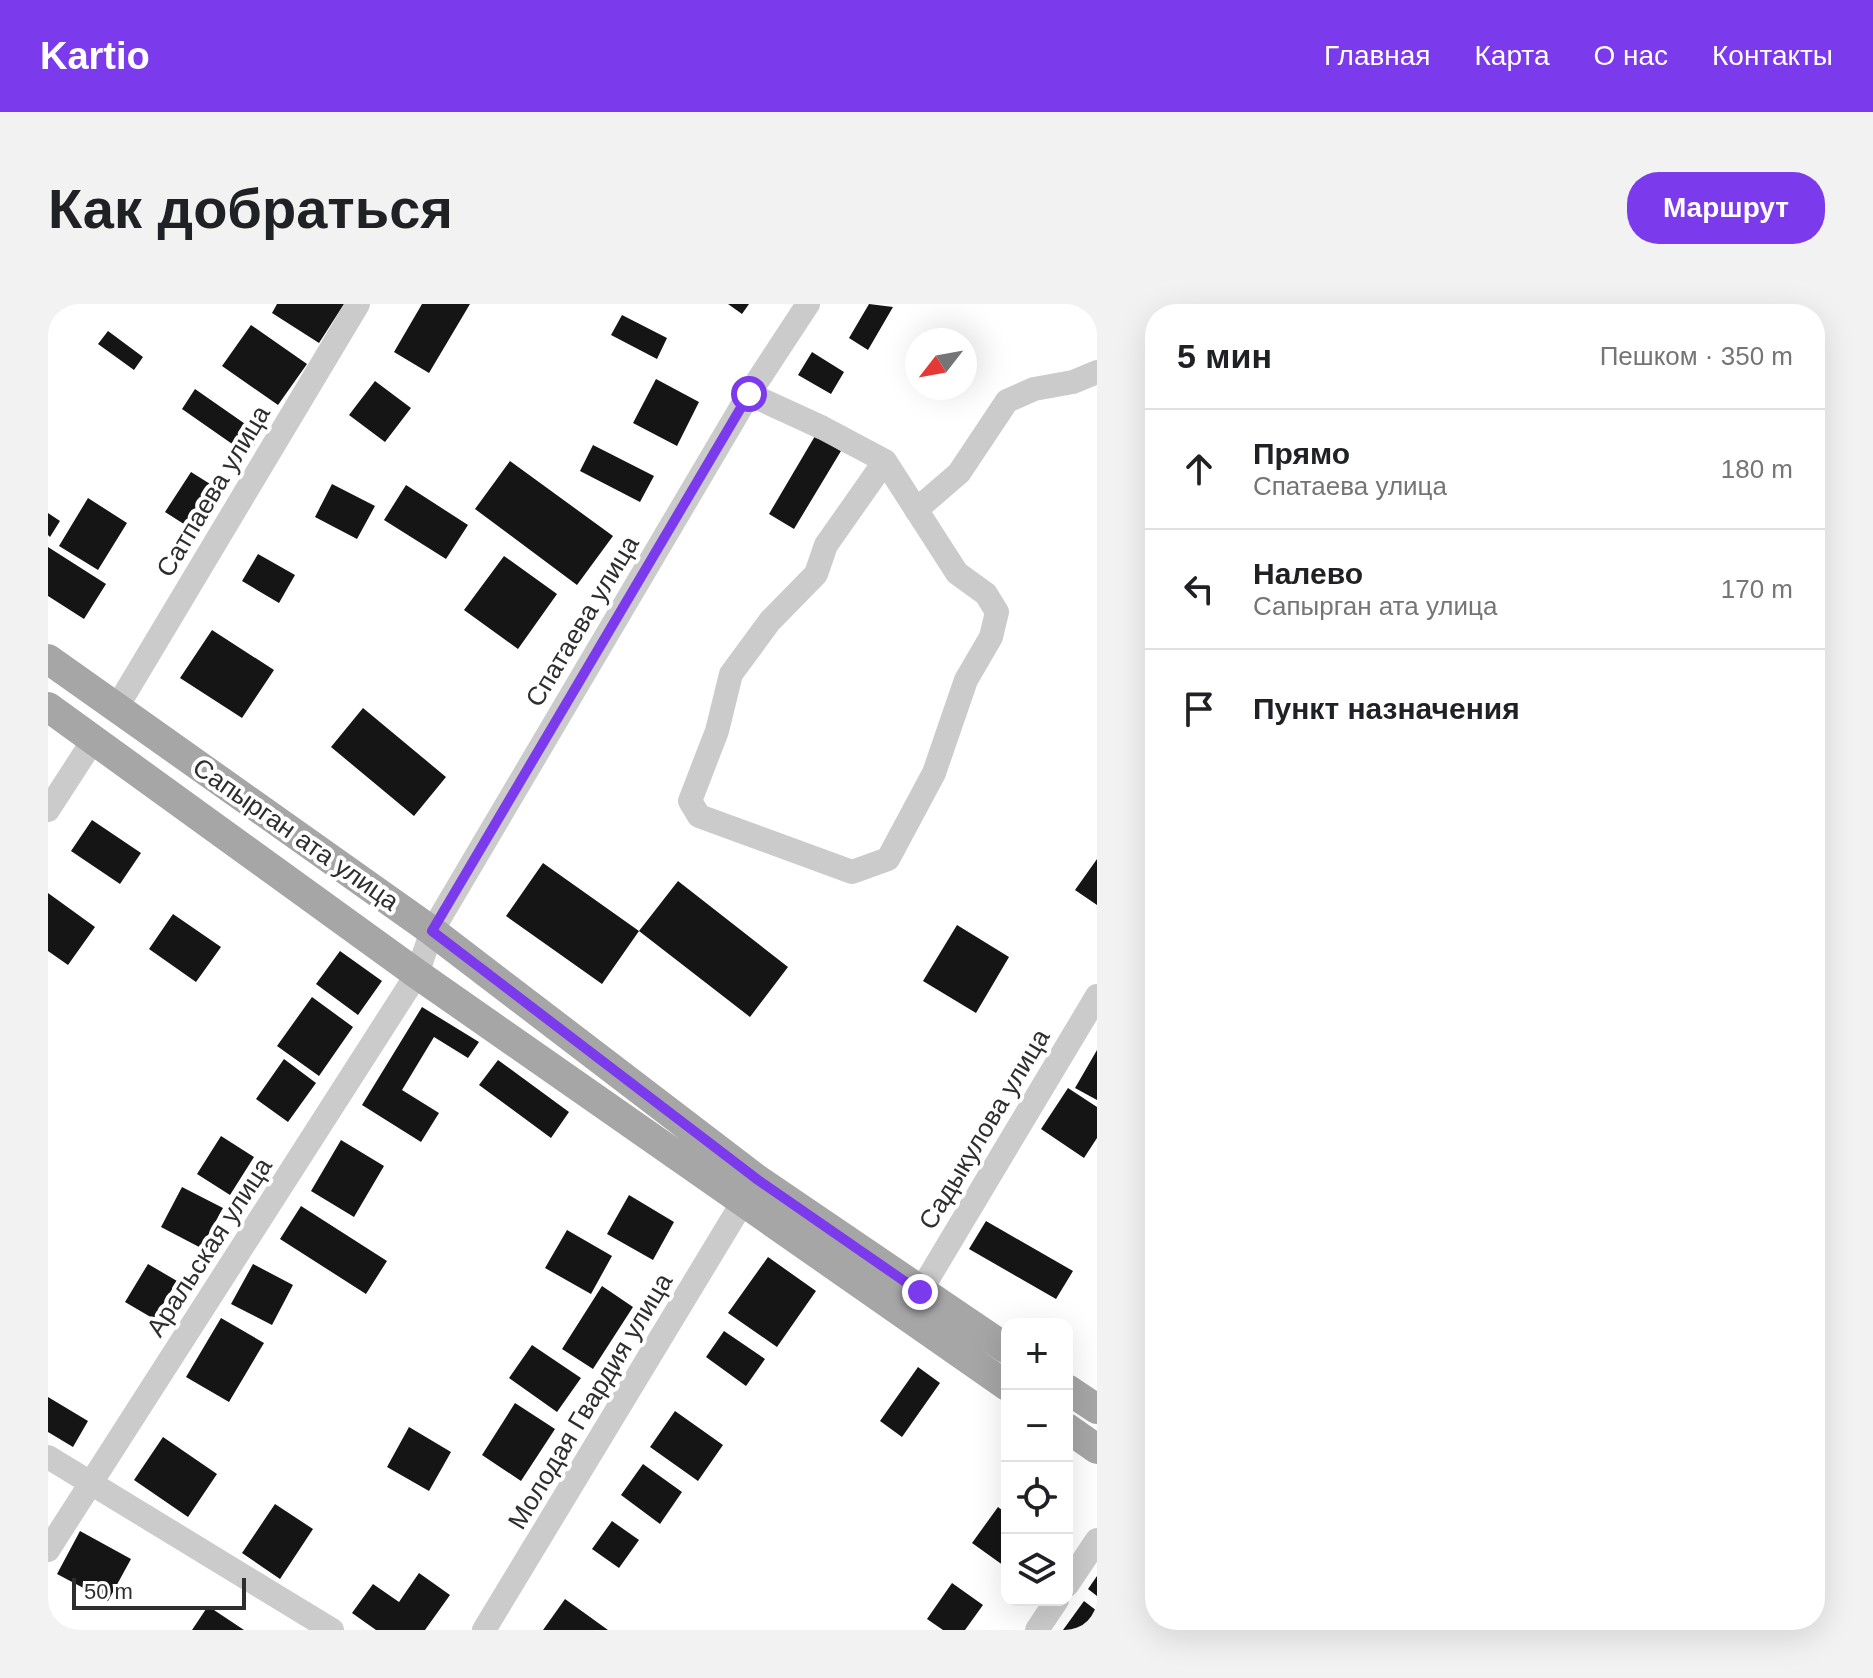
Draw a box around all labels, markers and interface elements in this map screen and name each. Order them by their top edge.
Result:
text: Kartio [40,35,150,77]
text: Главная [1324,40,1431,71]
text: Карта [1475,40,1549,71]
text: О нас [1593,40,1668,71]
text: Контакты [1712,40,1833,71]
button: Маршрут [1627,172,1825,244]
text: Как добраться [48,177,453,240]
north arrow [905,328,977,400]
text: 5 мин [1177,337,1272,375]
text: Пешком · 350 m [1600,341,1793,371]
route start [731,376,767,412]
street label: Сатпаева улица [150,399,276,582]
text: Прямо [1253,437,1350,470]
icon: ahead [1177,447,1221,491]
text: 180 m [1721,454,1793,484]
text: Спатаева улица [1253,471,1447,501]
street label: Спатаева улица [519,530,645,712]
text: Налево [1253,557,1363,590]
icon: left [1177,567,1221,611]
text: 170 m [1721,574,1793,604]
text: Сапырган ата улица [1253,591,1497,621]
icon: arrive [1177,687,1221,731]
text: Пункт назначения [1253,692,1520,725]
street label: Сапырган ата улица [187,752,405,917]
street label: Садыкулова улица [912,1023,1056,1234]
street label: Аральская улица [140,1152,278,1342]
street label: Молодая Гвардия улица [502,1267,679,1534]
route end [902,1274,938,1310]
map controls [1001,1318,1073,1606]
button: + [1001,1318,1073,1390]
button: − [1001,1390,1073,1462]
button: locate [1001,1462,1073,1534]
button: layers [1001,1534,1073,1606]
scale bar [72,1574,246,1610]
text: 50 m [84,1579,133,1604]

